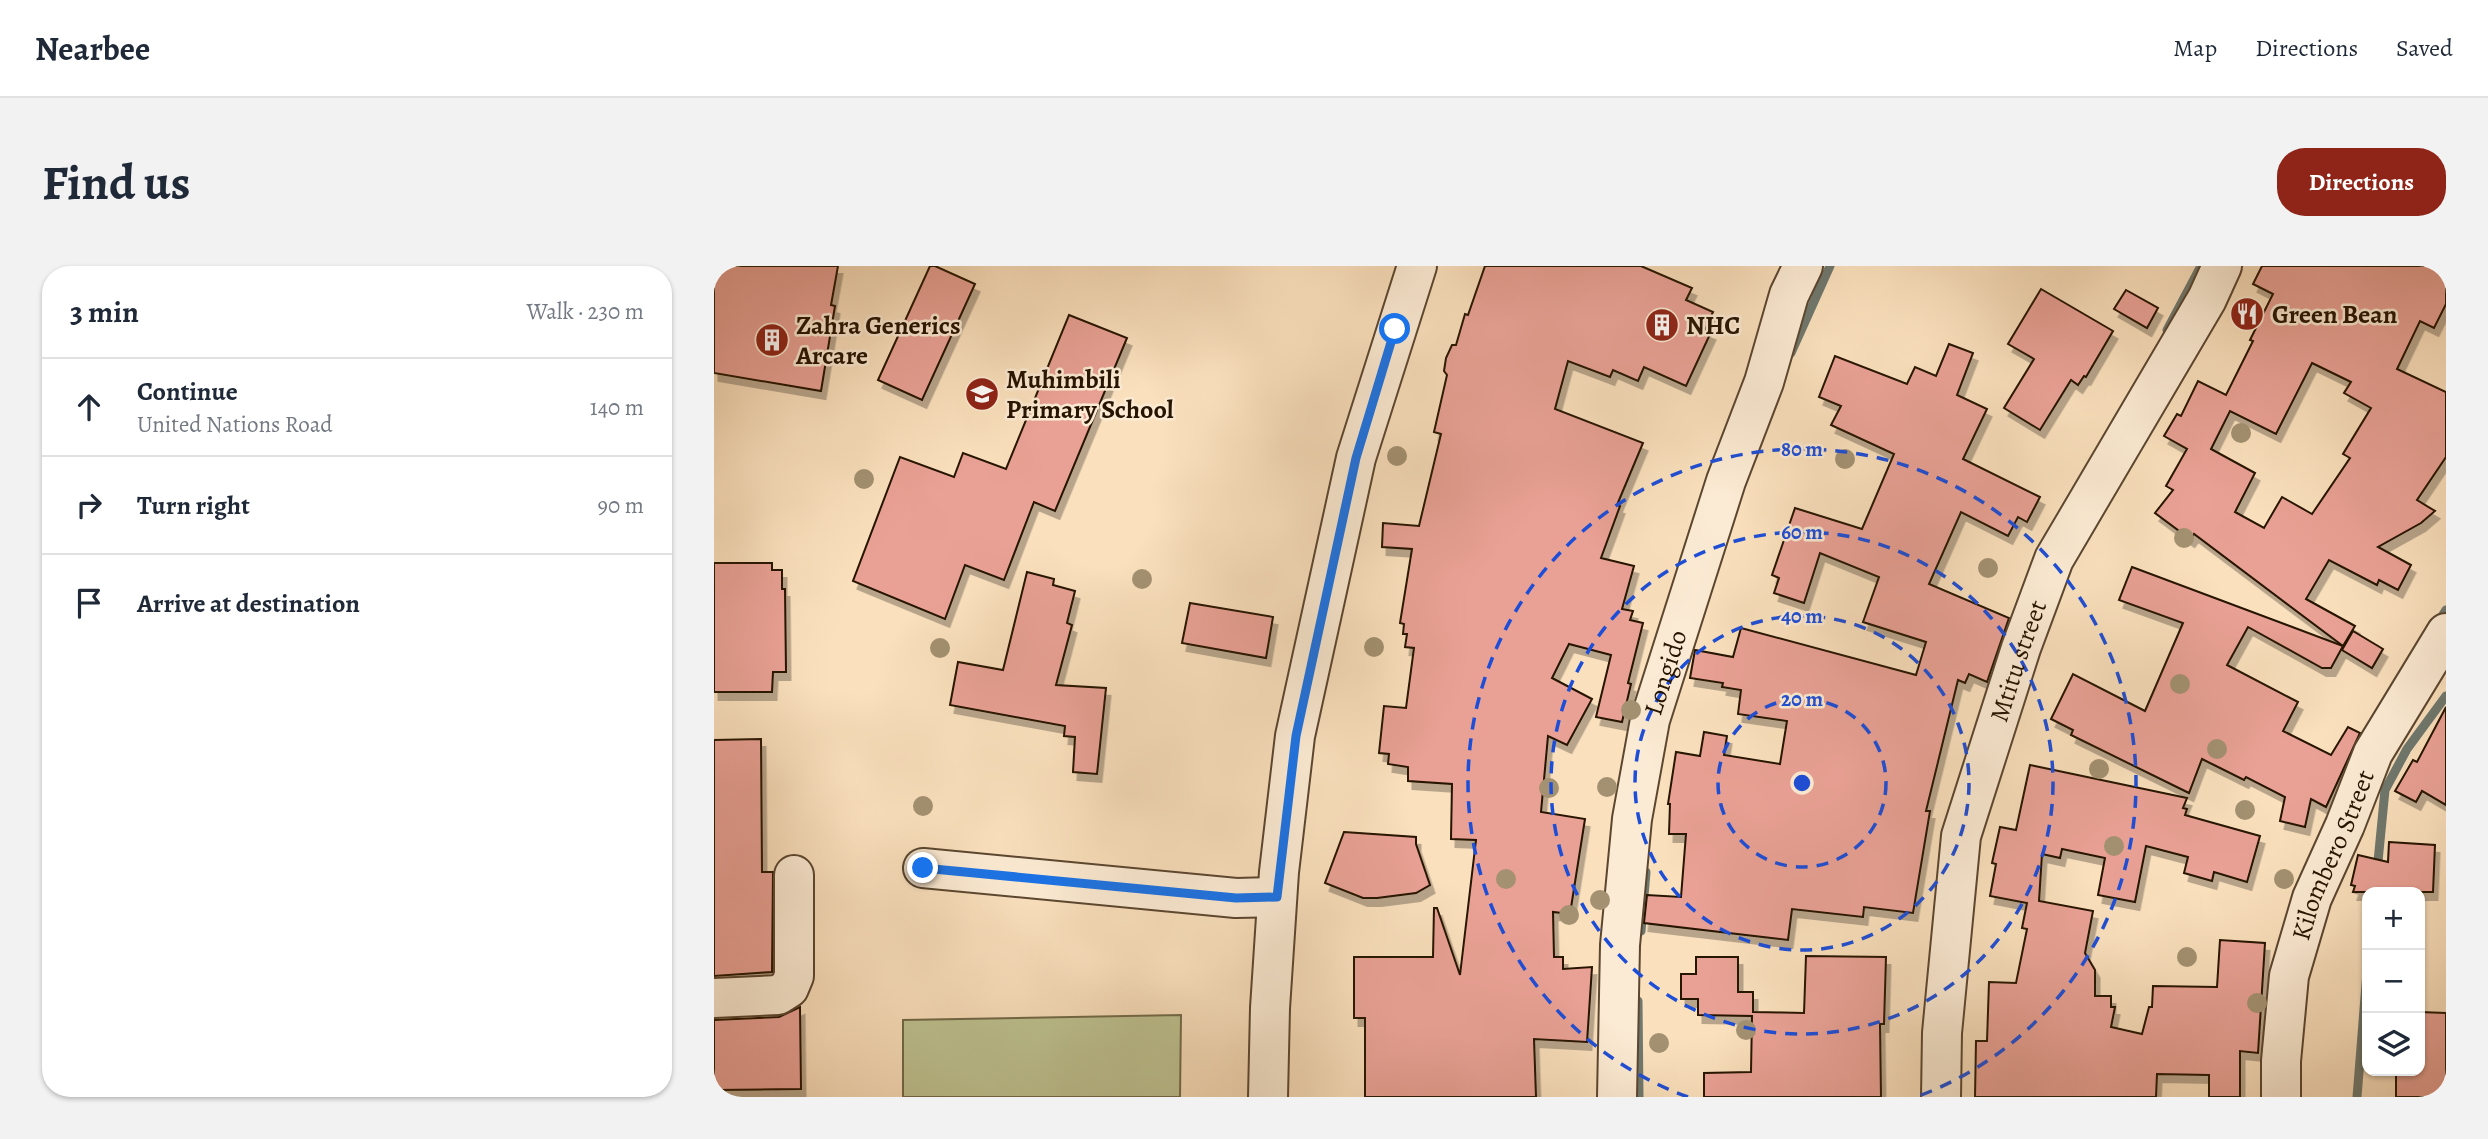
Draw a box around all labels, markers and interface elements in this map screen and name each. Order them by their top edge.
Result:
text: Nearbee [35,26,150,71]
text: Map [2173,32,2217,64]
text: Directions [2255,32,2358,64]
text: Saved [2396,32,2453,64]
button: Directions [2277,148,2446,216]
text: Find us [42,149,190,216]
text: 3 min [70,292,139,332]
restaurant icon: Green Bean [2228,295,2266,333]
text: Walk · 230 m [527,296,644,327]
place label: Green Bean [2272,297,2398,332]
building icon: NHC [1643,306,1681,344]
place label: Zahra Generics Arcare [795,308,961,373]
place label: NHC [1686,308,1740,343]
route start [1379,313,1410,344]
building icon: Zahra Generics Arcare [753,321,791,359]
place label: Muhimbili Primary School [1006,362,1174,427]
text: Continue [137,374,238,409]
school or university icon: Muhimbili Primary School [963,375,1001,413]
icon: ahead [70,388,108,426]
text: 140 m [590,392,644,423]
text: United Nations Road [137,409,333,440]
text: 80 m [1781,435,1823,463]
icon: right [70,486,108,524]
text: Turn right [137,488,250,523]
text: 90 m [598,490,644,521]
text: 60 m [1781,518,1823,546]
icon: arrive [70,584,108,622]
text: Arrive at destination [137,586,360,621]
street label: Mtitu street [1981,595,2055,726]
text: 40 m [1781,602,1823,630]
street label: Longido [1635,625,1695,720]
text: 20 m [1781,685,1823,713]
street label: Kilombero Street [2283,764,2382,945]
centre of rings [1790,771,1814,795]
route end [907,852,938,883]
map controls [2362,887,2425,1076]
button: + [2362,887,2425,950]
button: − [2362,950,2425,1013]
button: layers [2362,1013,2425,1076]

